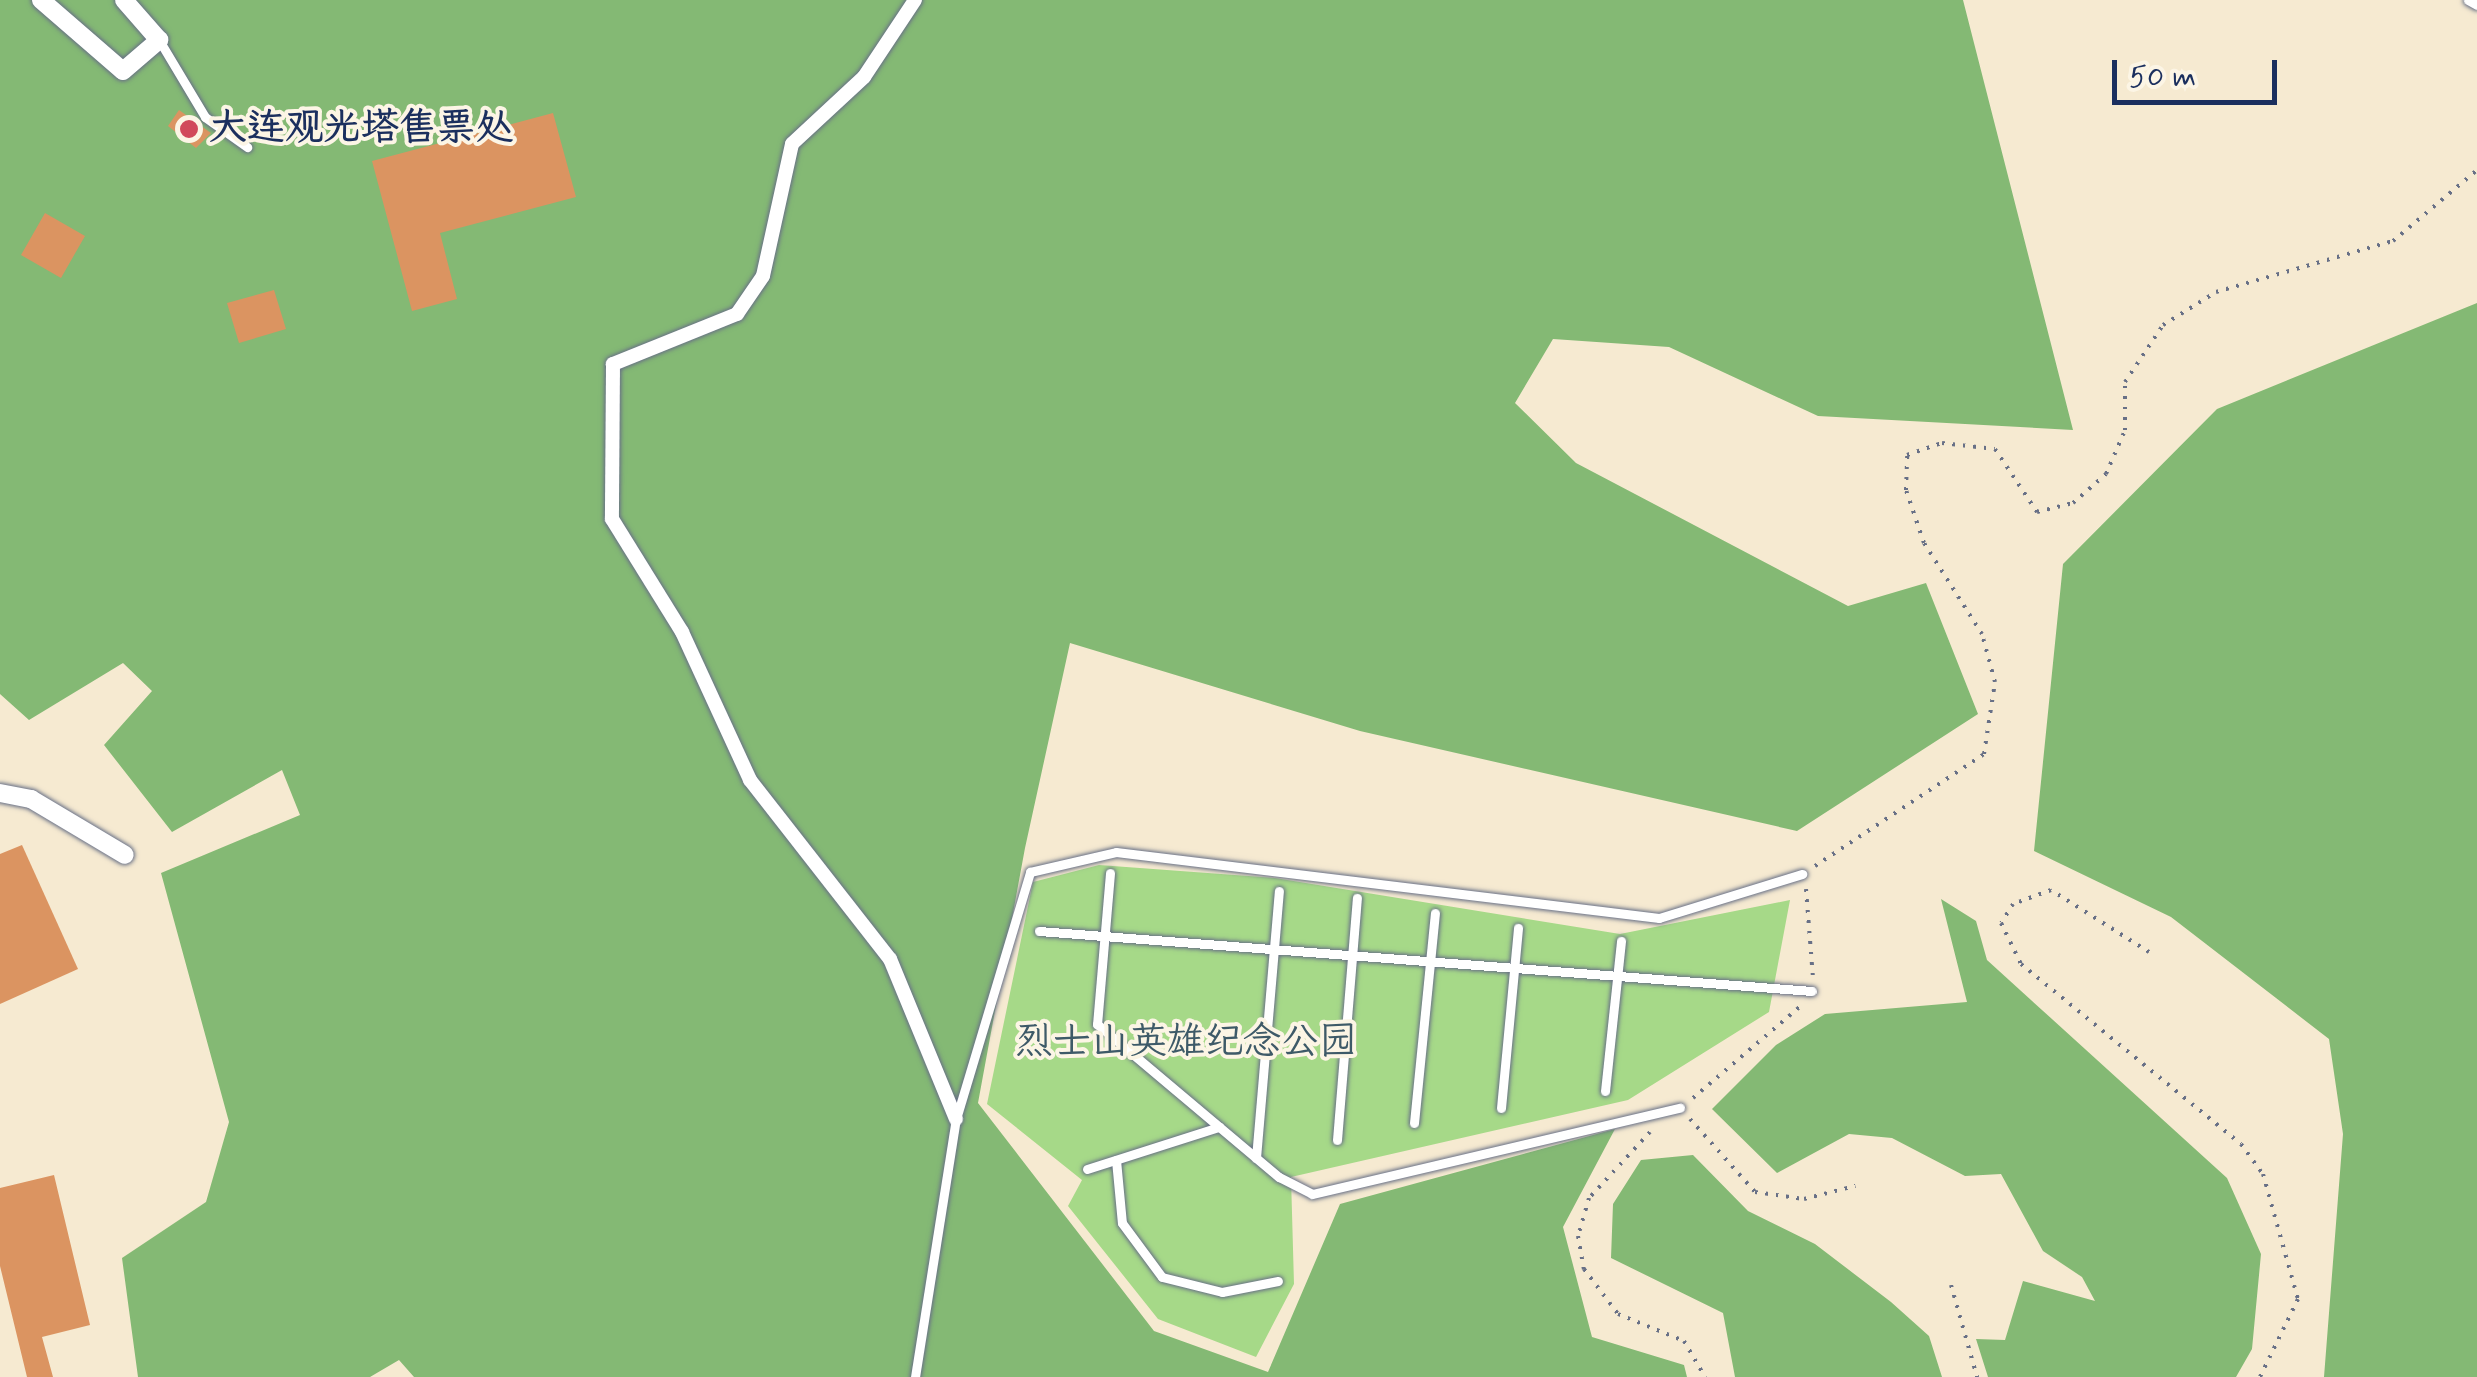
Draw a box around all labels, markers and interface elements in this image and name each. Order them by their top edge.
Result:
scale bar [2117,40,2282,102]
text: 50 m [2129,58,2196,97]
place label: 大连观光塔售票处 [209,106,513,152]
marker: 大连观光塔售票处 [178,118,200,140]
park label: 烈士山英雄纪念公园 [1015,1020,1357,1066]

